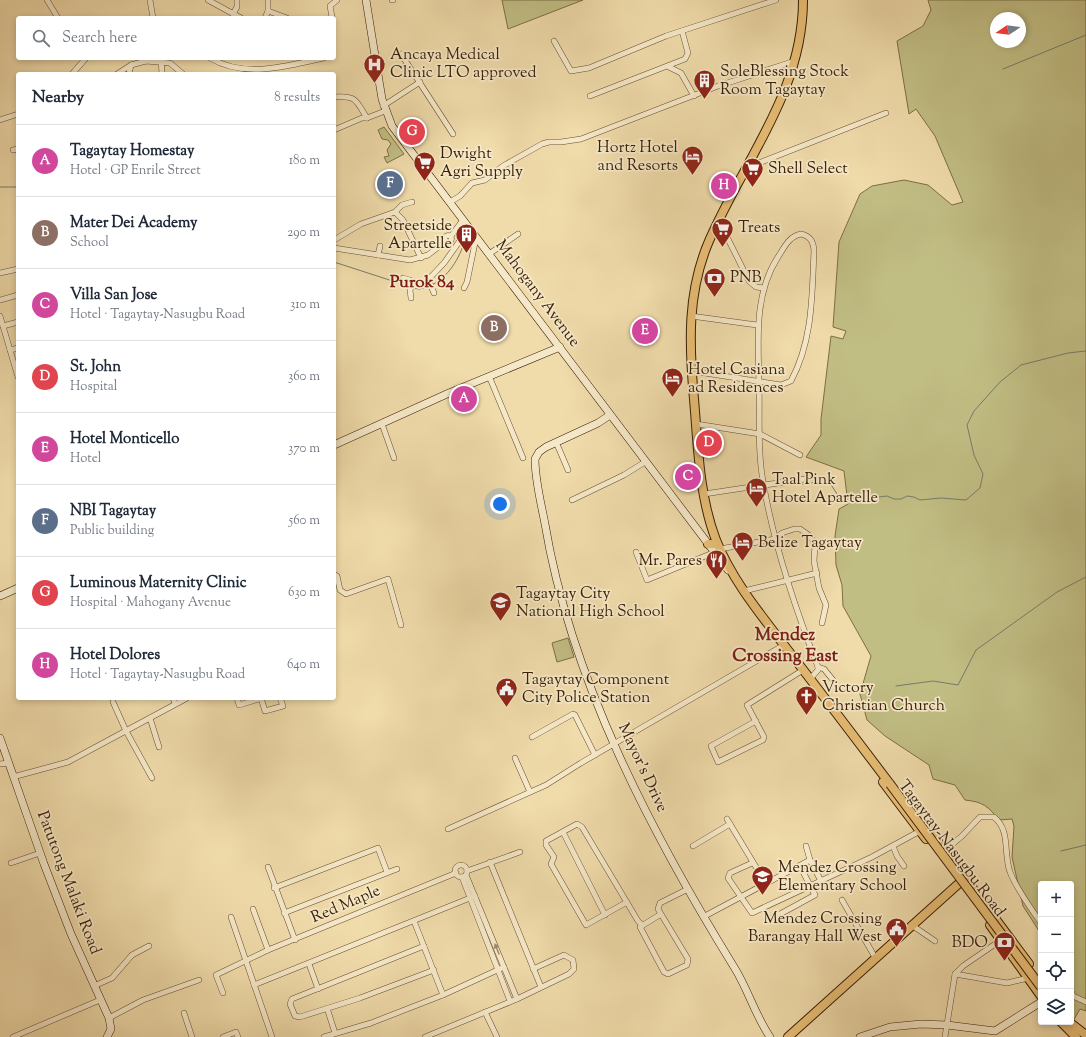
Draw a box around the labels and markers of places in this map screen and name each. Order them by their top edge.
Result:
place label: Ancaya Medical Clinic LTO approved [390,44,537,85]
hospital icon: Ancaya Medical Clinic LTO approved [362,51,388,84]
place label: SoleBlessing Stock Room Tagaytay [720,61,849,102]
building icon: SoleBlessing Stock Room Tagaytay [691,68,717,101]
pin: G [399,117,425,147]
place label: Hortz Hotel and Resorts [597,137,679,178]
place label: Dwight Agri Supply [440,143,523,184]
hotel icon: Hortz Hotel and Resorts [680,144,706,177]
supermarket icon: Dwight Agri Supply [412,150,438,183]
supermarket icon: Shell Select [740,156,766,189]
place label: Shell Select [768,158,848,181]
pin: F [377,169,403,199]
pin: H [711,171,737,201]
place label: Streetside Apartelle [384,215,452,256]
supermarket icon: Treats [709,215,735,248]
place label: Treats [738,217,780,240]
building icon: Streetside Apartelle [454,222,480,255]
bank icon: PNB [701,265,727,298]
place label: PNB [730,267,762,290]
pin: B [481,313,507,343]
pin: E [632,316,658,346]
place label: Hotel Casiana ad Residences [688,359,786,400]
hotel icon: Hotel Casiana ad Residences [660,366,686,399]
pin: A [451,384,477,414]
pin: D [696,428,722,458]
pin: C [675,462,701,492]
place label: Taal Pink Hotel Apartelle [772,469,878,510]
hotel icon: Taal Pink Hotel Apartelle [744,476,770,509]
hotel icon: Belize Tagaytay [729,530,755,563]
place label: Belize Tagaytay [758,532,862,555]
restaurant icon: Mr. Pares [704,548,730,581]
place label: Mr. Pares [639,550,702,573]
place label: Tagaytay City National High School [516,583,665,624]
school or university icon: Tagaytay City National High School [488,590,514,623]
place label: Tagaytay Component City Police Station [522,669,670,710]
public building icon: Tagaytay Component City Police Station [493,676,519,709]
place label: Victory Christian Church [822,677,946,718]
church icon: Victory Christian Church [794,684,820,717]
place label: Mendez Crossing Elementary School [778,857,908,898]
school or university icon: Mendez Crossing Elementary School [749,864,775,897]
place label: Mendez Crossing Barangay Hall West [748,908,883,949]
public building icon: Mendez Crossing Barangay Hall West [884,915,910,948]
bank icon: BDO [991,930,1017,963]
place label: BDO [952,932,988,955]

